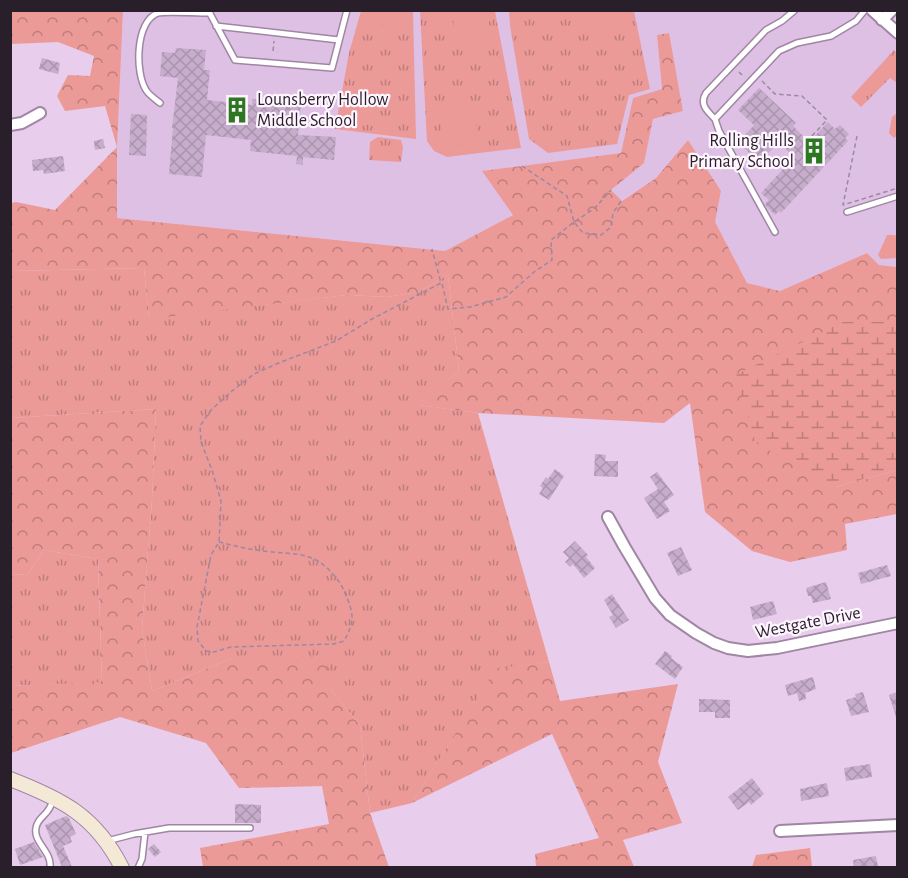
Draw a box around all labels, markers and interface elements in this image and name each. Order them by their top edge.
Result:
place label: Lounsberry Hollow Middle School [257,91,388,130]
building icon: Lounsberry Hollow Middle School [222,95,252,125]
place label: Rolling Hills Primary School [689,132,794,171]
building icon: Rolling Hills Primary School [799,136,829,166]
street label: Westgate Drive [754,604,862,642]

